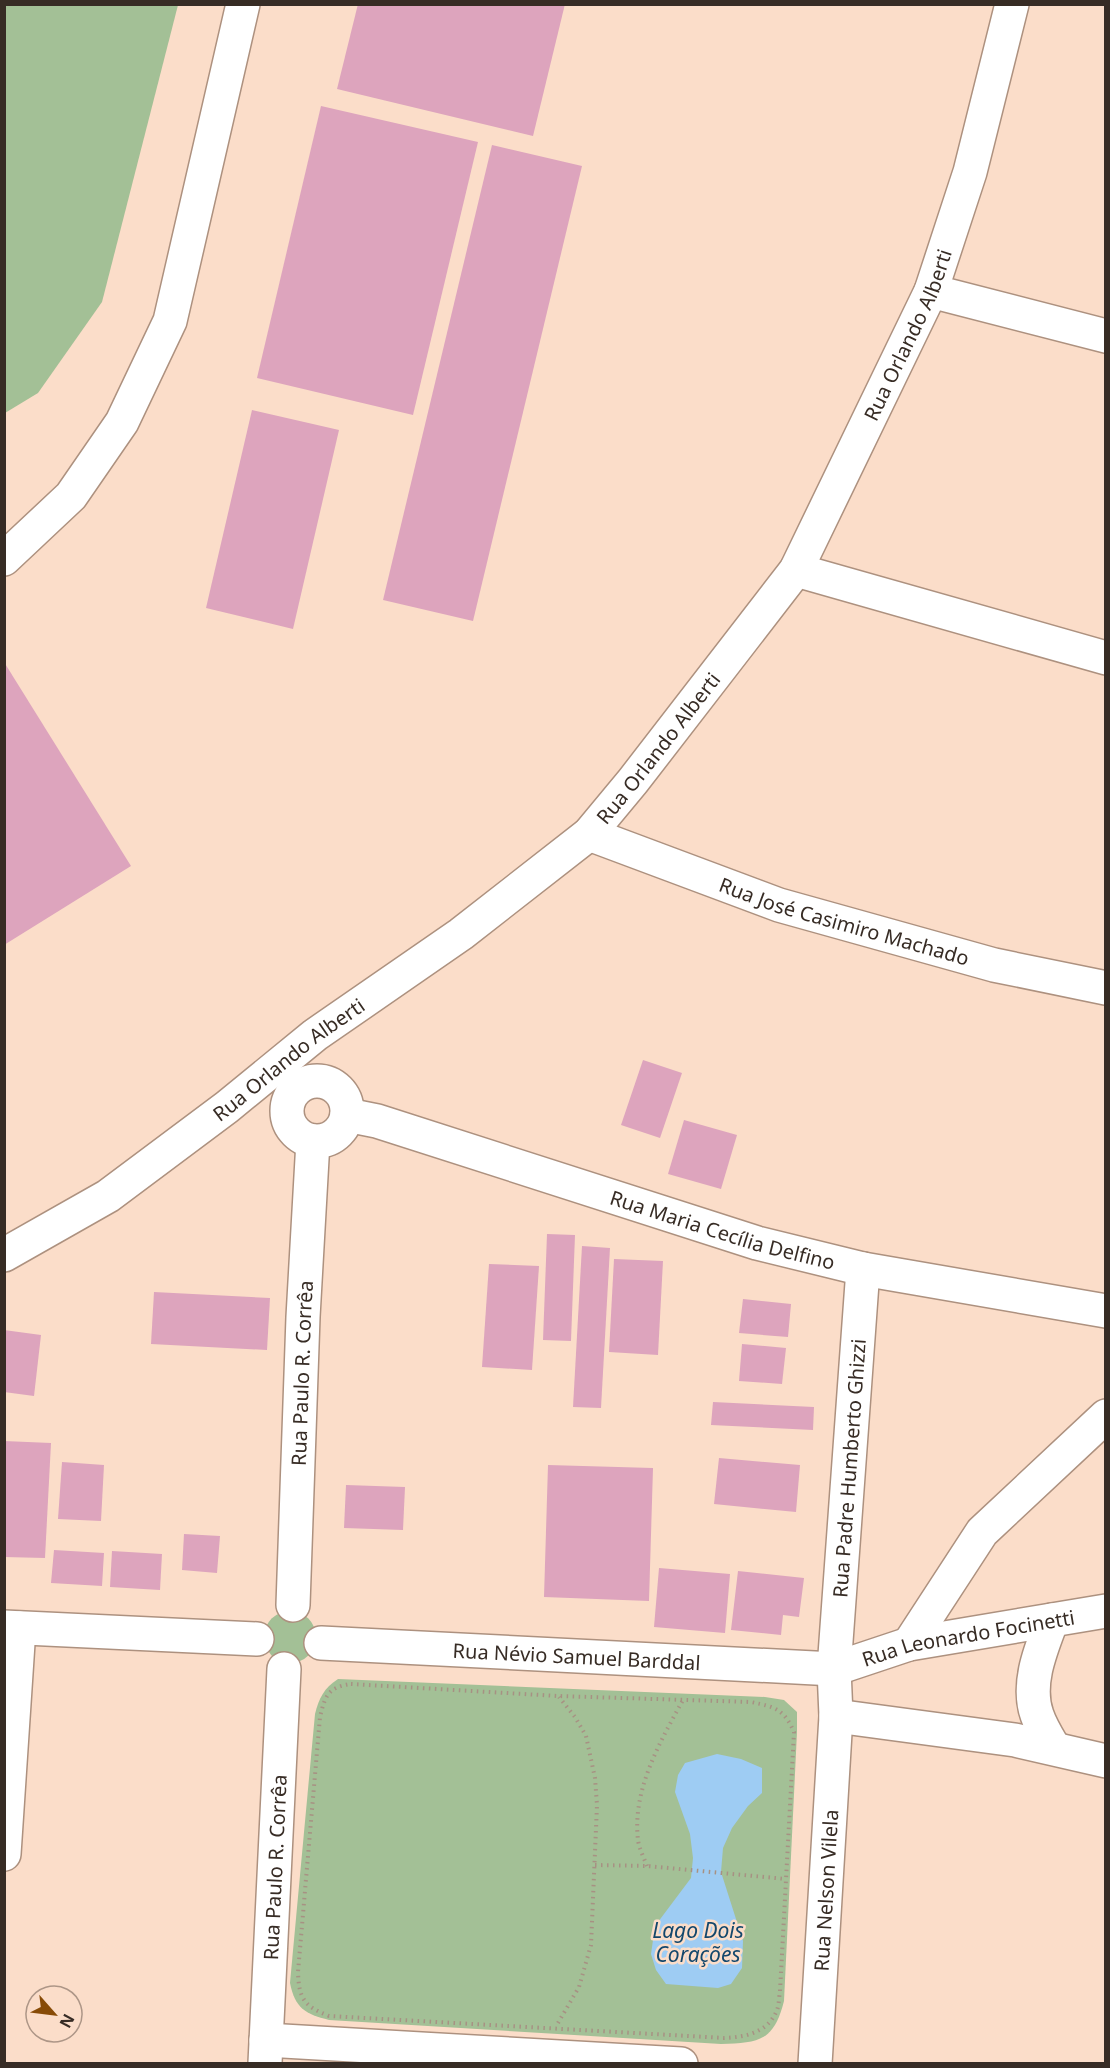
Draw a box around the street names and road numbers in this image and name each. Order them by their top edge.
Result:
street label: Rua Orlando Alberti [857,245,957,425]
street label: Rua Orlando Alberti [590,667,726,829]
street label: Rua José Casimiro Machado [716,870,972,971]
street label: Rua Orlando Alberti [207,991,370,1127]
street label: Rua Maria Cecília Delfino [607,1183,838,1275]
street label: Rua Paulo R. Corrêa [284,1280,319,1467]
street label: Rua Padre Humberto Ghizzi [826,1338,871,1599]
street label: Rua Leonardo Focinetti [858,1603,1077,1672]
street label: Rua Névio Samuel Barddal [452,1636,701,1676]
street label: Rua Paulo R. Corrêa [256,1774,292,1961]
street label: Rua Nelson Vilela [807,1809,844,1972]

